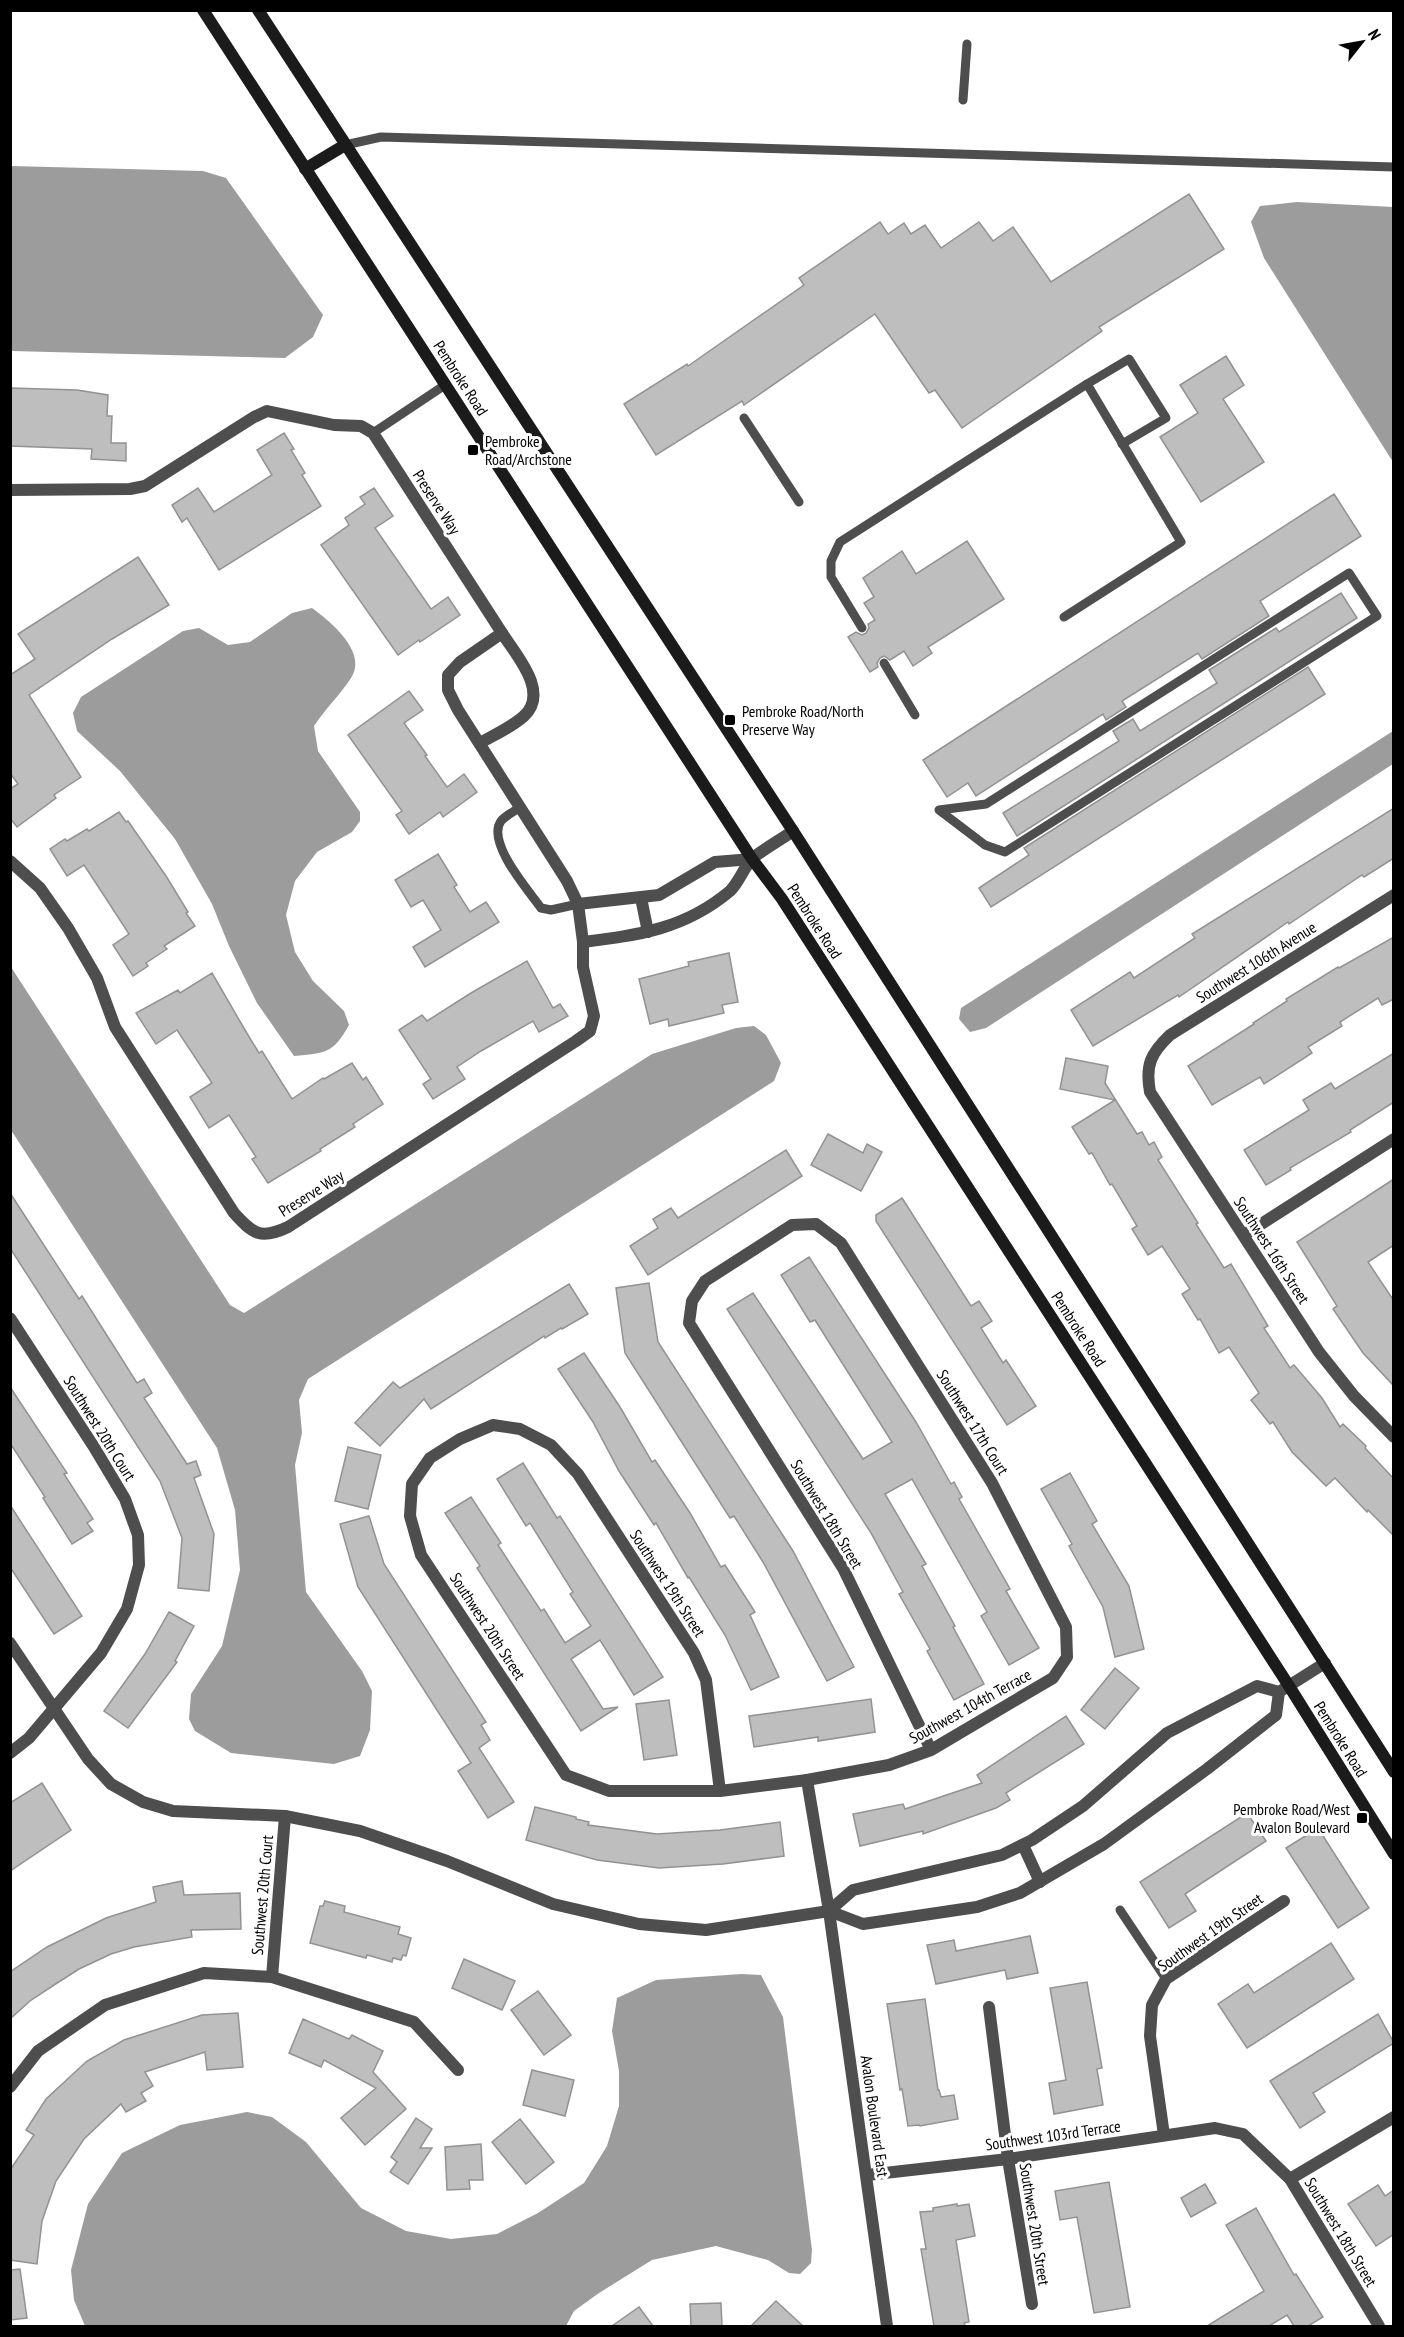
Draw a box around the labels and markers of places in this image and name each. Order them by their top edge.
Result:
place label: Pembroke Road/Archstone [485,431,572,469]
marker: Pembroke Road/Archstone [466,443,480,457]
place label: Pembroke Road/North Preserve Way [742,701,864,739]
marker: Pembroke Road/North Preserve Way [723,713,737,727]
place label: Pembroke Road/West Avalon Boulevard [1233,1799,1351,1837]
marker: Pembroke Road/West Avalon Boulevard [1355,1811,1369,1825]

